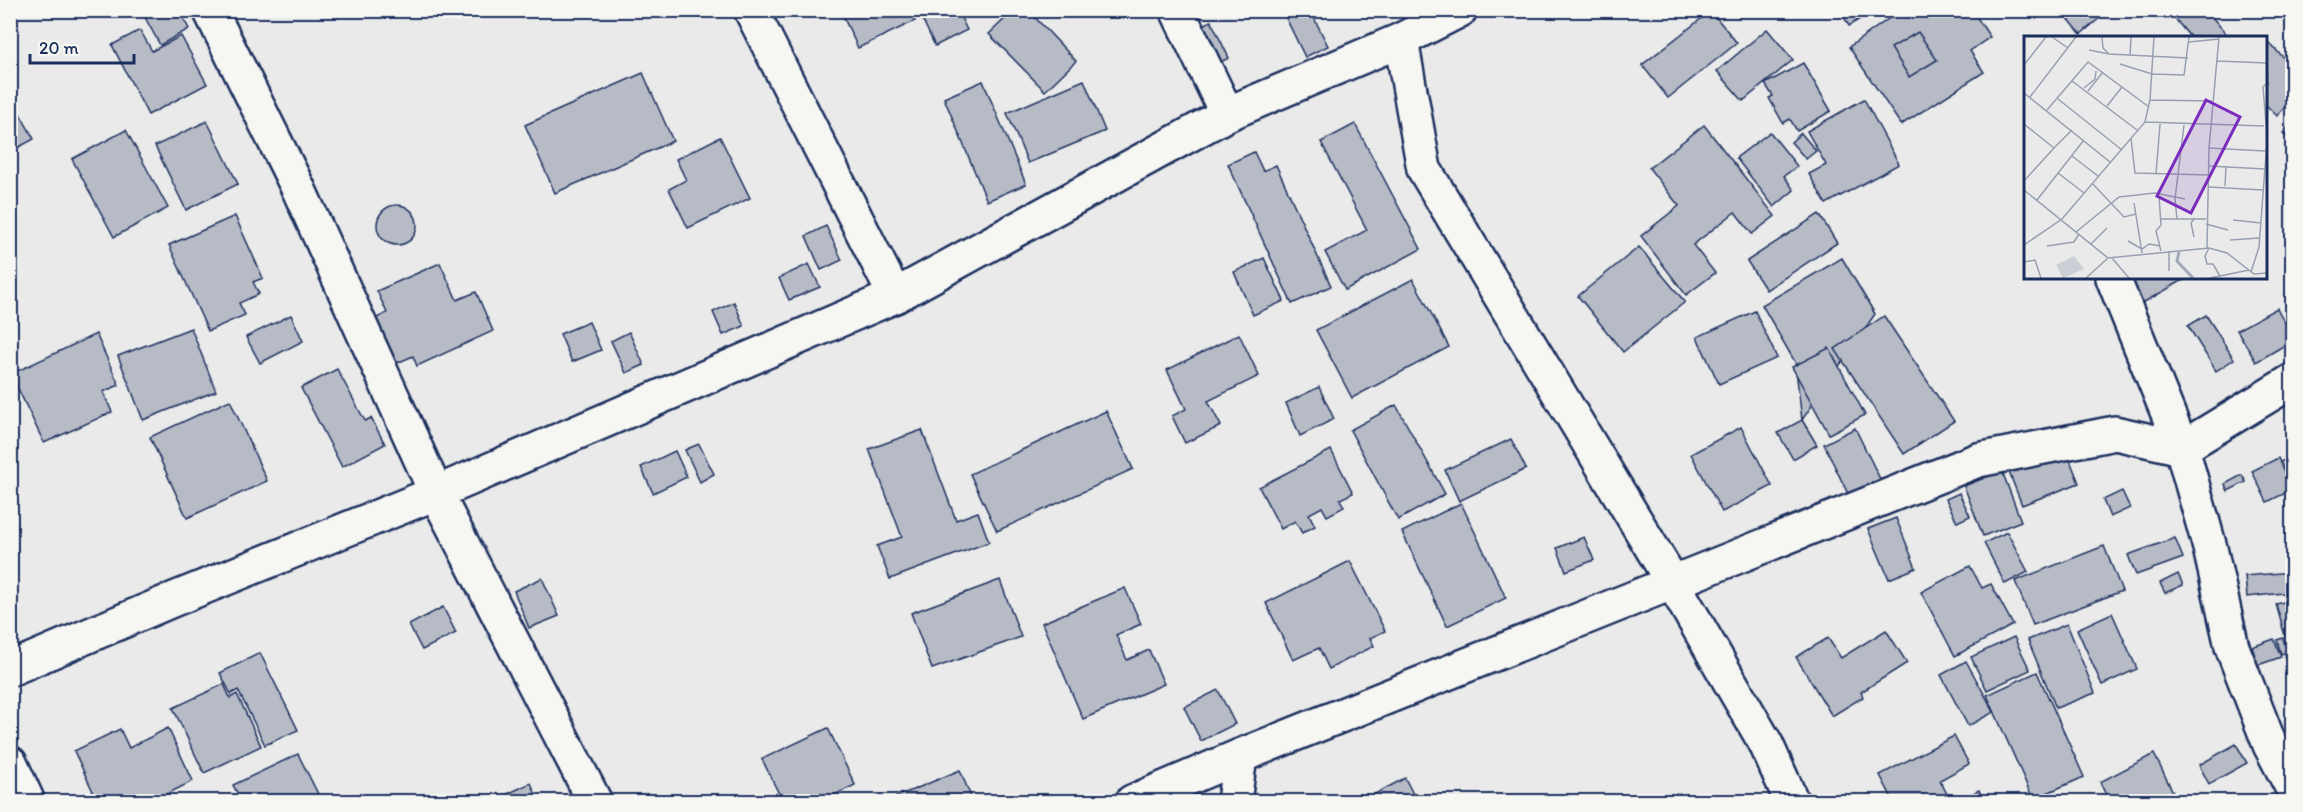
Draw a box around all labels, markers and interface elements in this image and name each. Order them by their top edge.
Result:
scale bar [30,27,134,65]
inset map [2024,36,2267,279]
text: 20 m [39,37,79,59]

